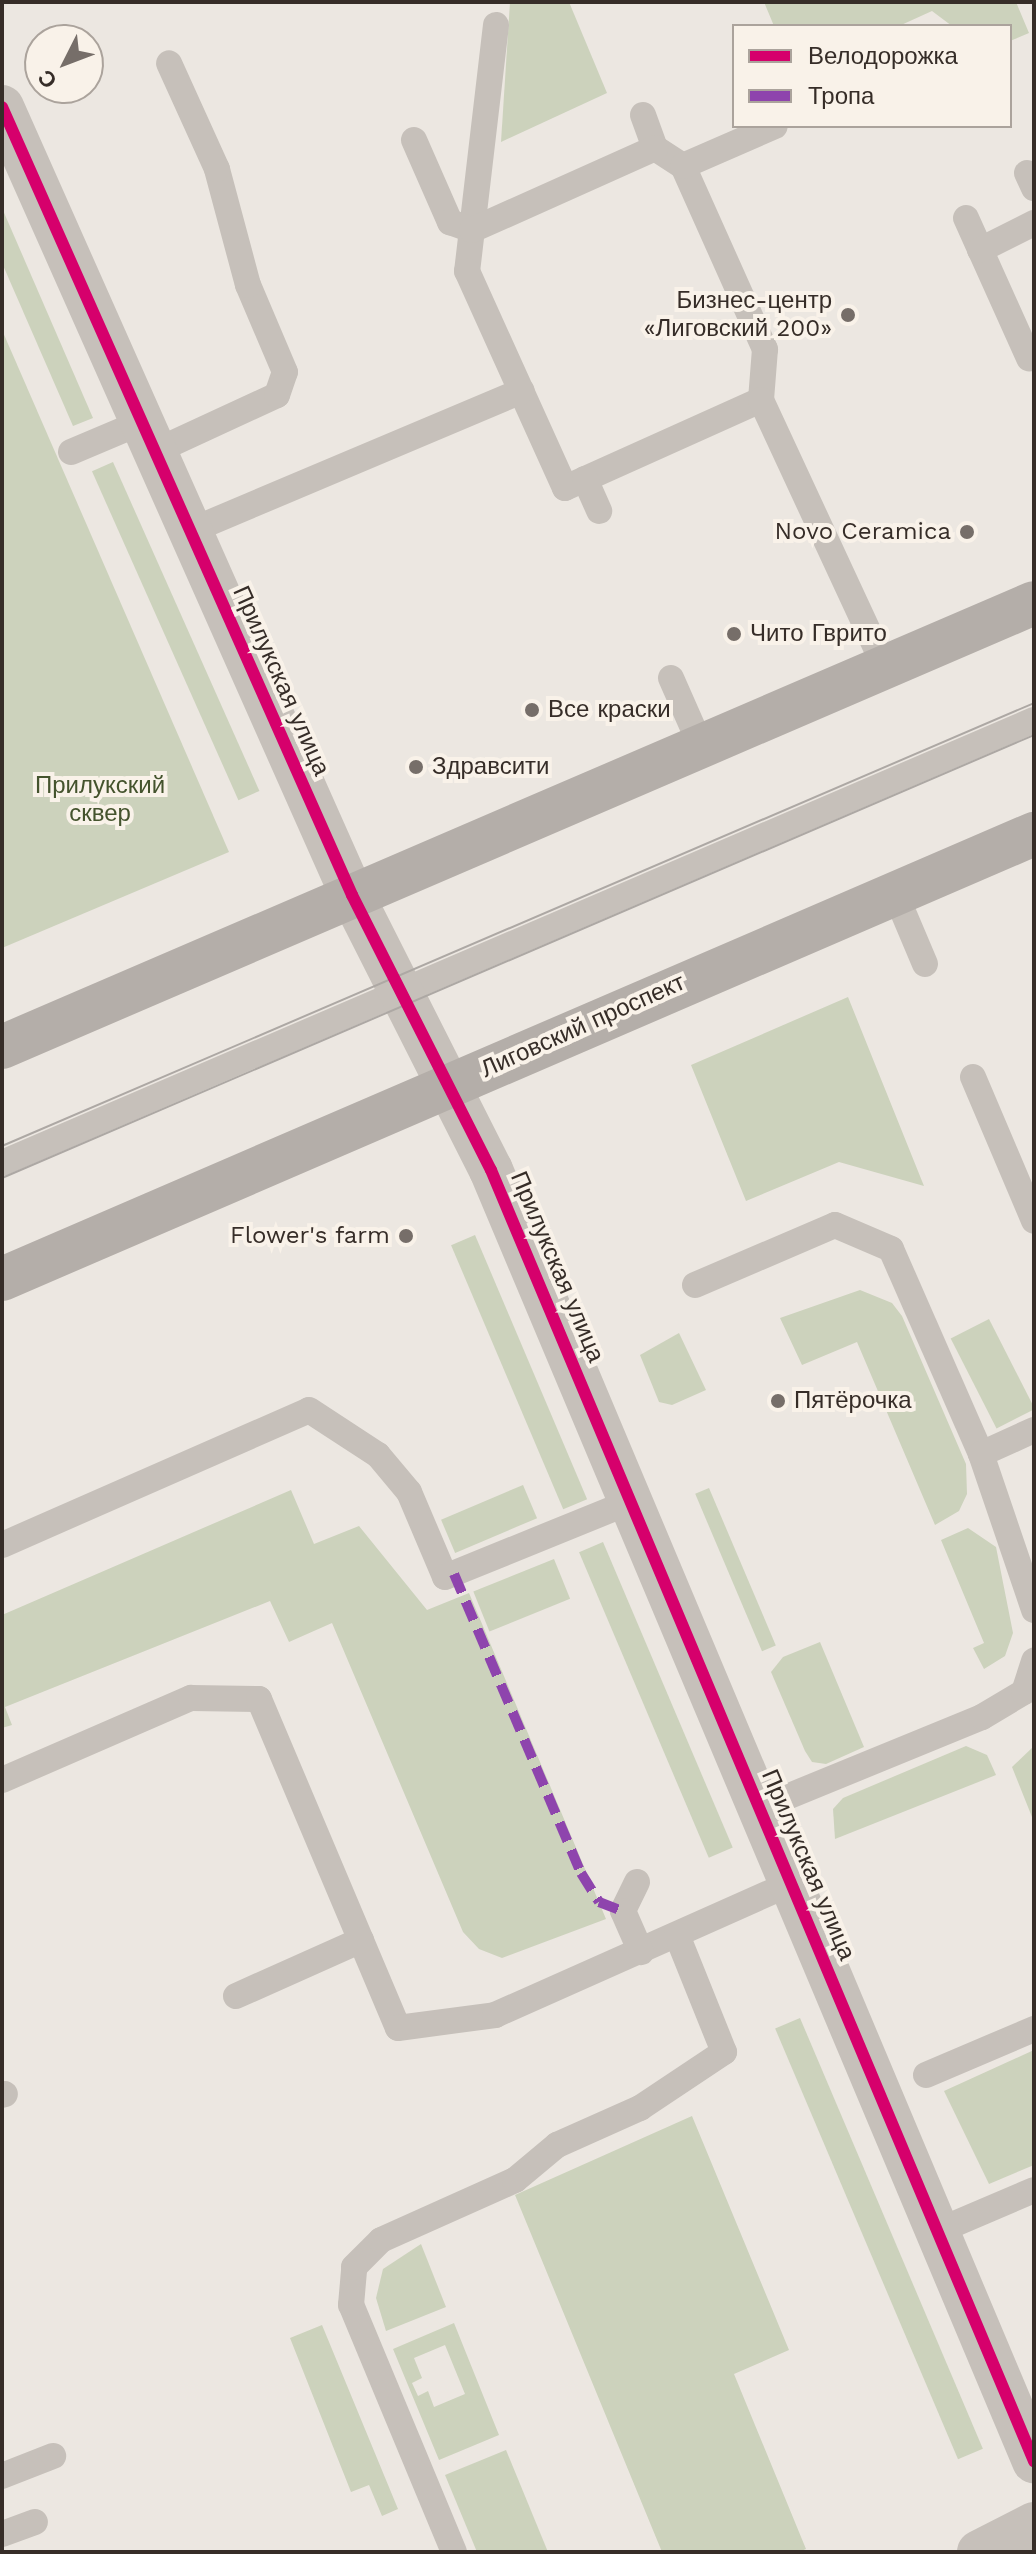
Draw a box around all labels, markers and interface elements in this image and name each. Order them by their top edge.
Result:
north arrow [24,24,104,104]
legend [732,24,1012,128]
text: Велодорожка [808,42,958,70]
text: С [33,65,62,93]
text: Тропа [808,82,874,110]
place label: Бизнес-центр «Лиговский 200» [644,287,832,343]
marker: Бизнес-центр «Лиговский 200» [839,306,857,324]
place label: Novo Ceramica [774,518,951,546]
marker: Novo Ceramica [958,523,976,541]
street label: Прилукская улица [226,582,336,780]
place label: Чито Гврито [750,620,887,648]
marker: Чито Гврито [725,625,743,643]
place label: Все краски [548,696,671,724]
marker: Все краски [523,701,541,719]
place label: Здравсити [432,753,549,781]
marker: Здравсити [407,758,425,776]
park label: Прилукский сквер [35,772,165,828]
street label: Лиговский проспект [476,968,690,1084]
street label: Прилукская улица [504,1167,610,1367]
place label: Flower's farm [230,1222,390,1250]
marker: Flower's farm [397,1227,415,1245]
place label: Пятёрочка [794,1387,912,1415]
marker: Пятёрочка [769,1392,787,1410]
street label: Прилукская улица [755,1765,861,1965]

